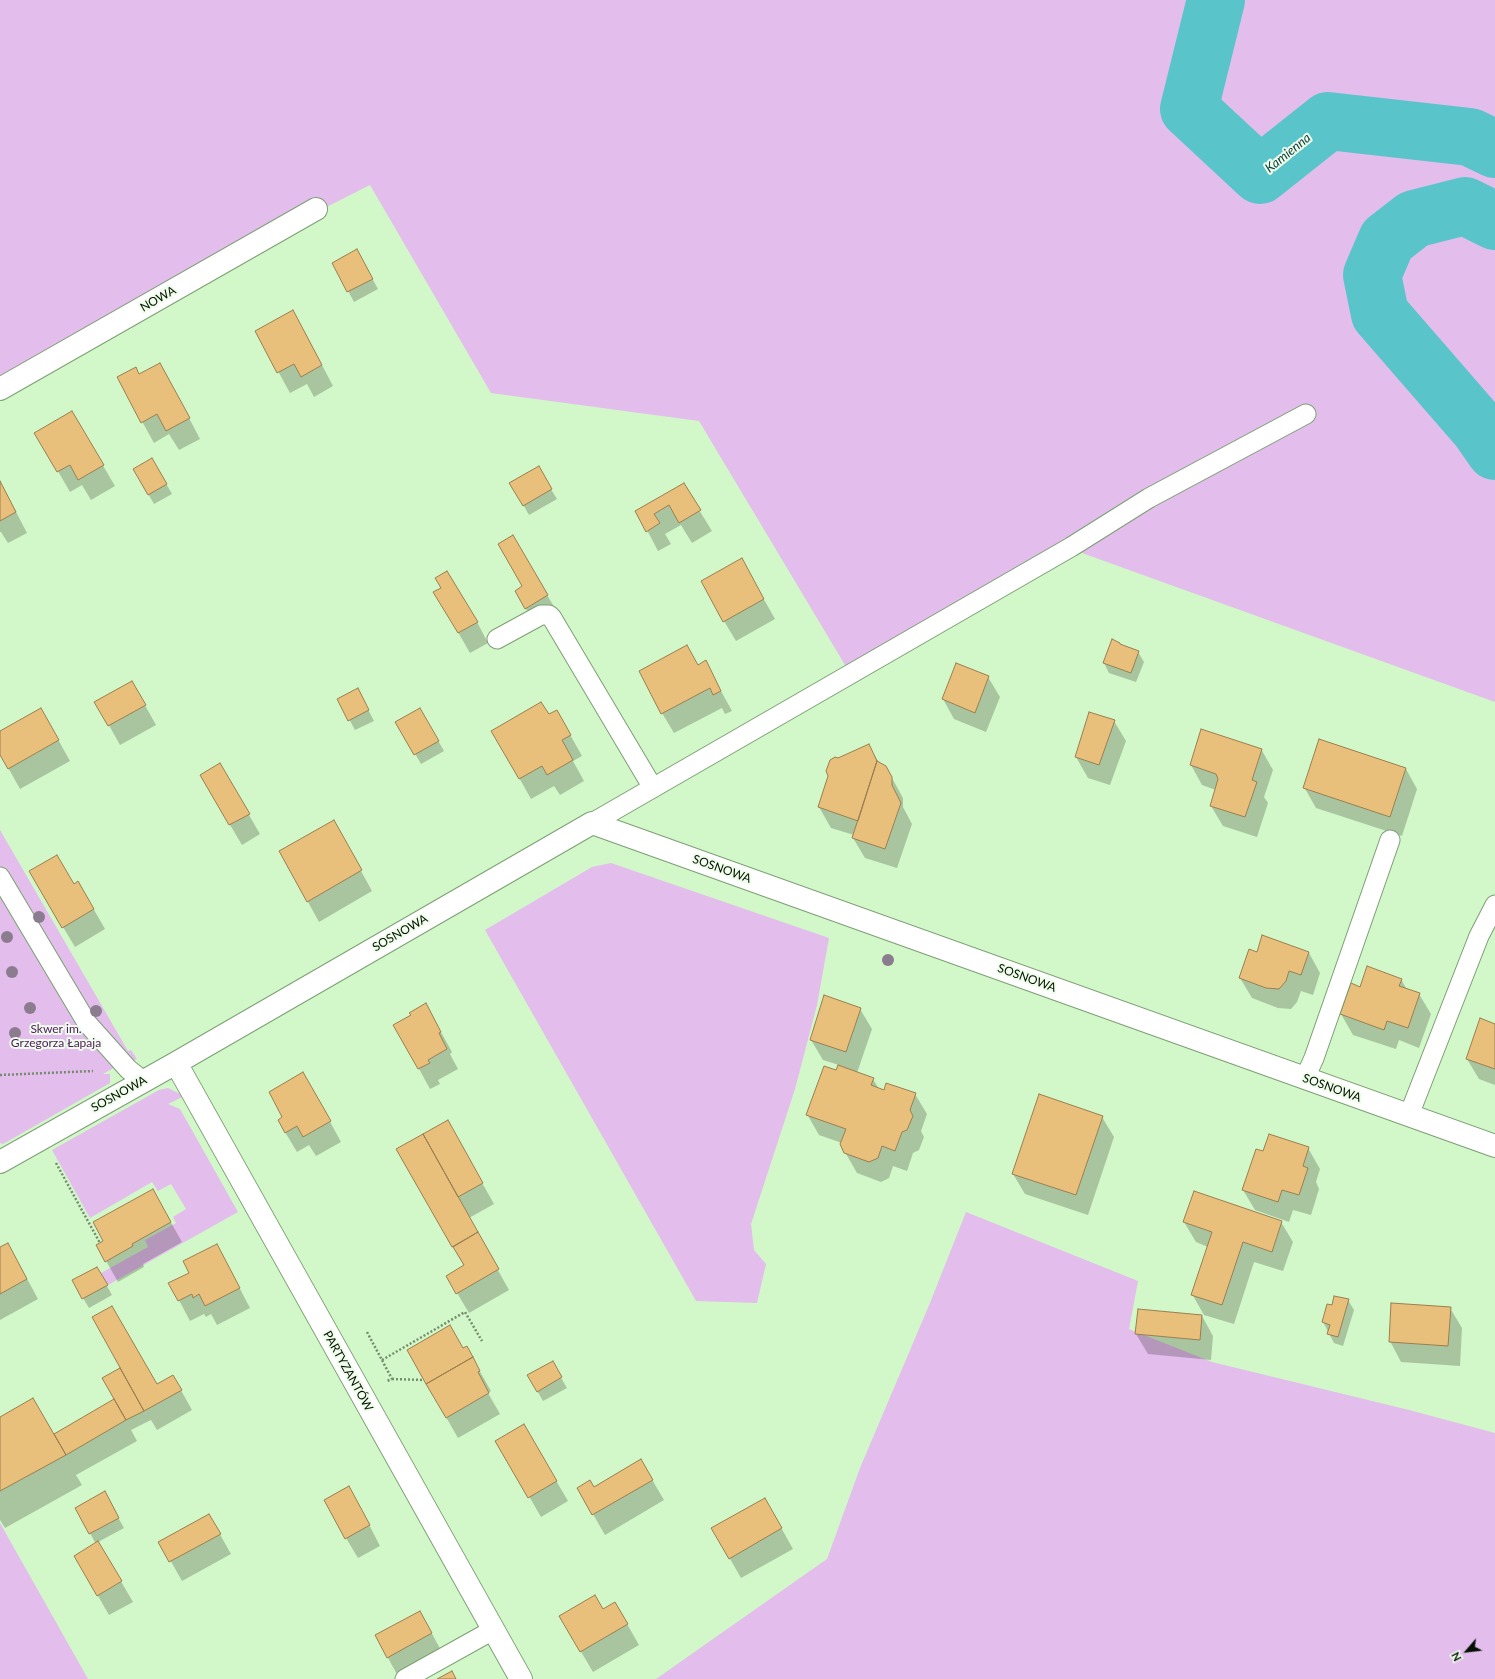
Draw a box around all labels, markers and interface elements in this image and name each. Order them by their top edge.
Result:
water label: Kamienna [1262,130,1314,176]
street label: NOWA [138,283,178,315]
street label: SOSNOWA [691,852,753,886]
street label: SOSNOWA [370,911,430,955]
street label: SOSNOWA [996,961,1058,995]
park label: Skwer im. Grzegorza Łapaja [11,1022,101,1050]
street label: SOSNOWA [1301,1071,1363,1105]
street label: SOSNOWA [89,1073,149,1115]
street label: PARTYZANTÓW [320,1328,376,1414]
north arrow [1447,1631,1487,1671]
text: N [1448,1650,1464,1664]

